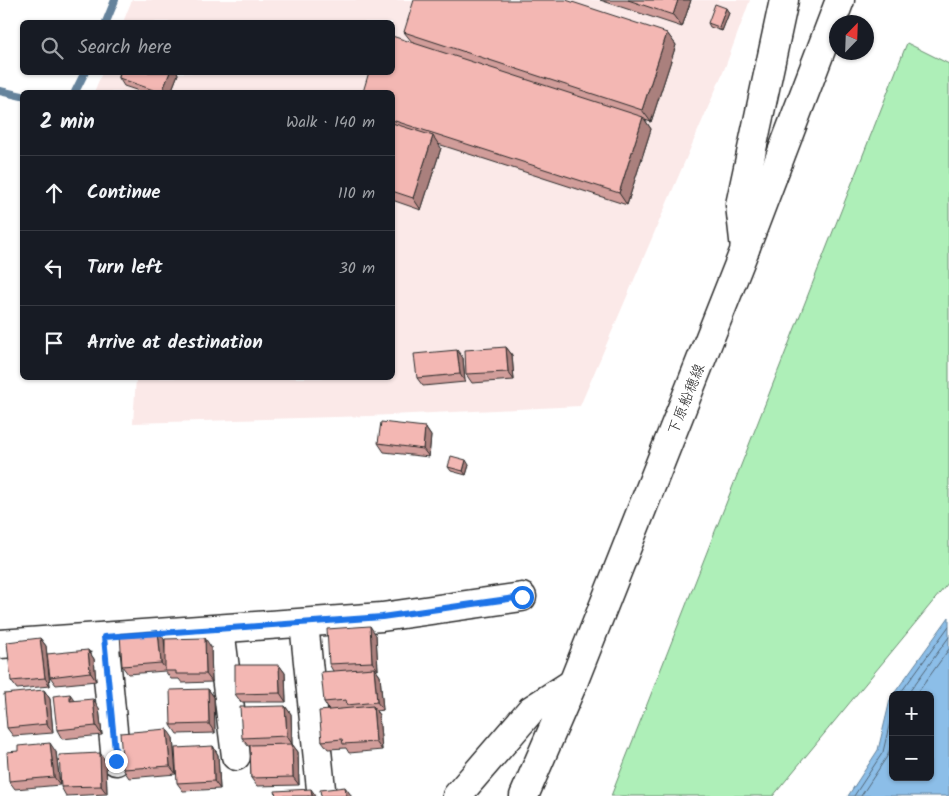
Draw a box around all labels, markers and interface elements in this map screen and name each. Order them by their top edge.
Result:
north arrow [829,15,874,60]
search box [20,20,395,75]
text: Search here [78,33,172,63]
icon: search [38,34,66,62]
text: 2 min [40,106,95,139]
text: Walk · 140 m [286,110,375,135]
text: Continue [87,178,160,208]
icon: ahead [40,179,68,207]
text: 110 m [338,181,375,206]
text: Turn left [87,253,162,283]
icon: left [40,254,68,282]
text: 30 m [339,256,375,281]
text: Arrive at destination [87,328,263,358]
icon: arrive [40,329,68,357]
street label: 下原船穂線 [662,360,712,439]
route start [511,586,534,609]
map controls [889,691,934,781]
button: + [889,691,934,736]
button: − [889,736,934,781]
route end [105,750,128,773]

